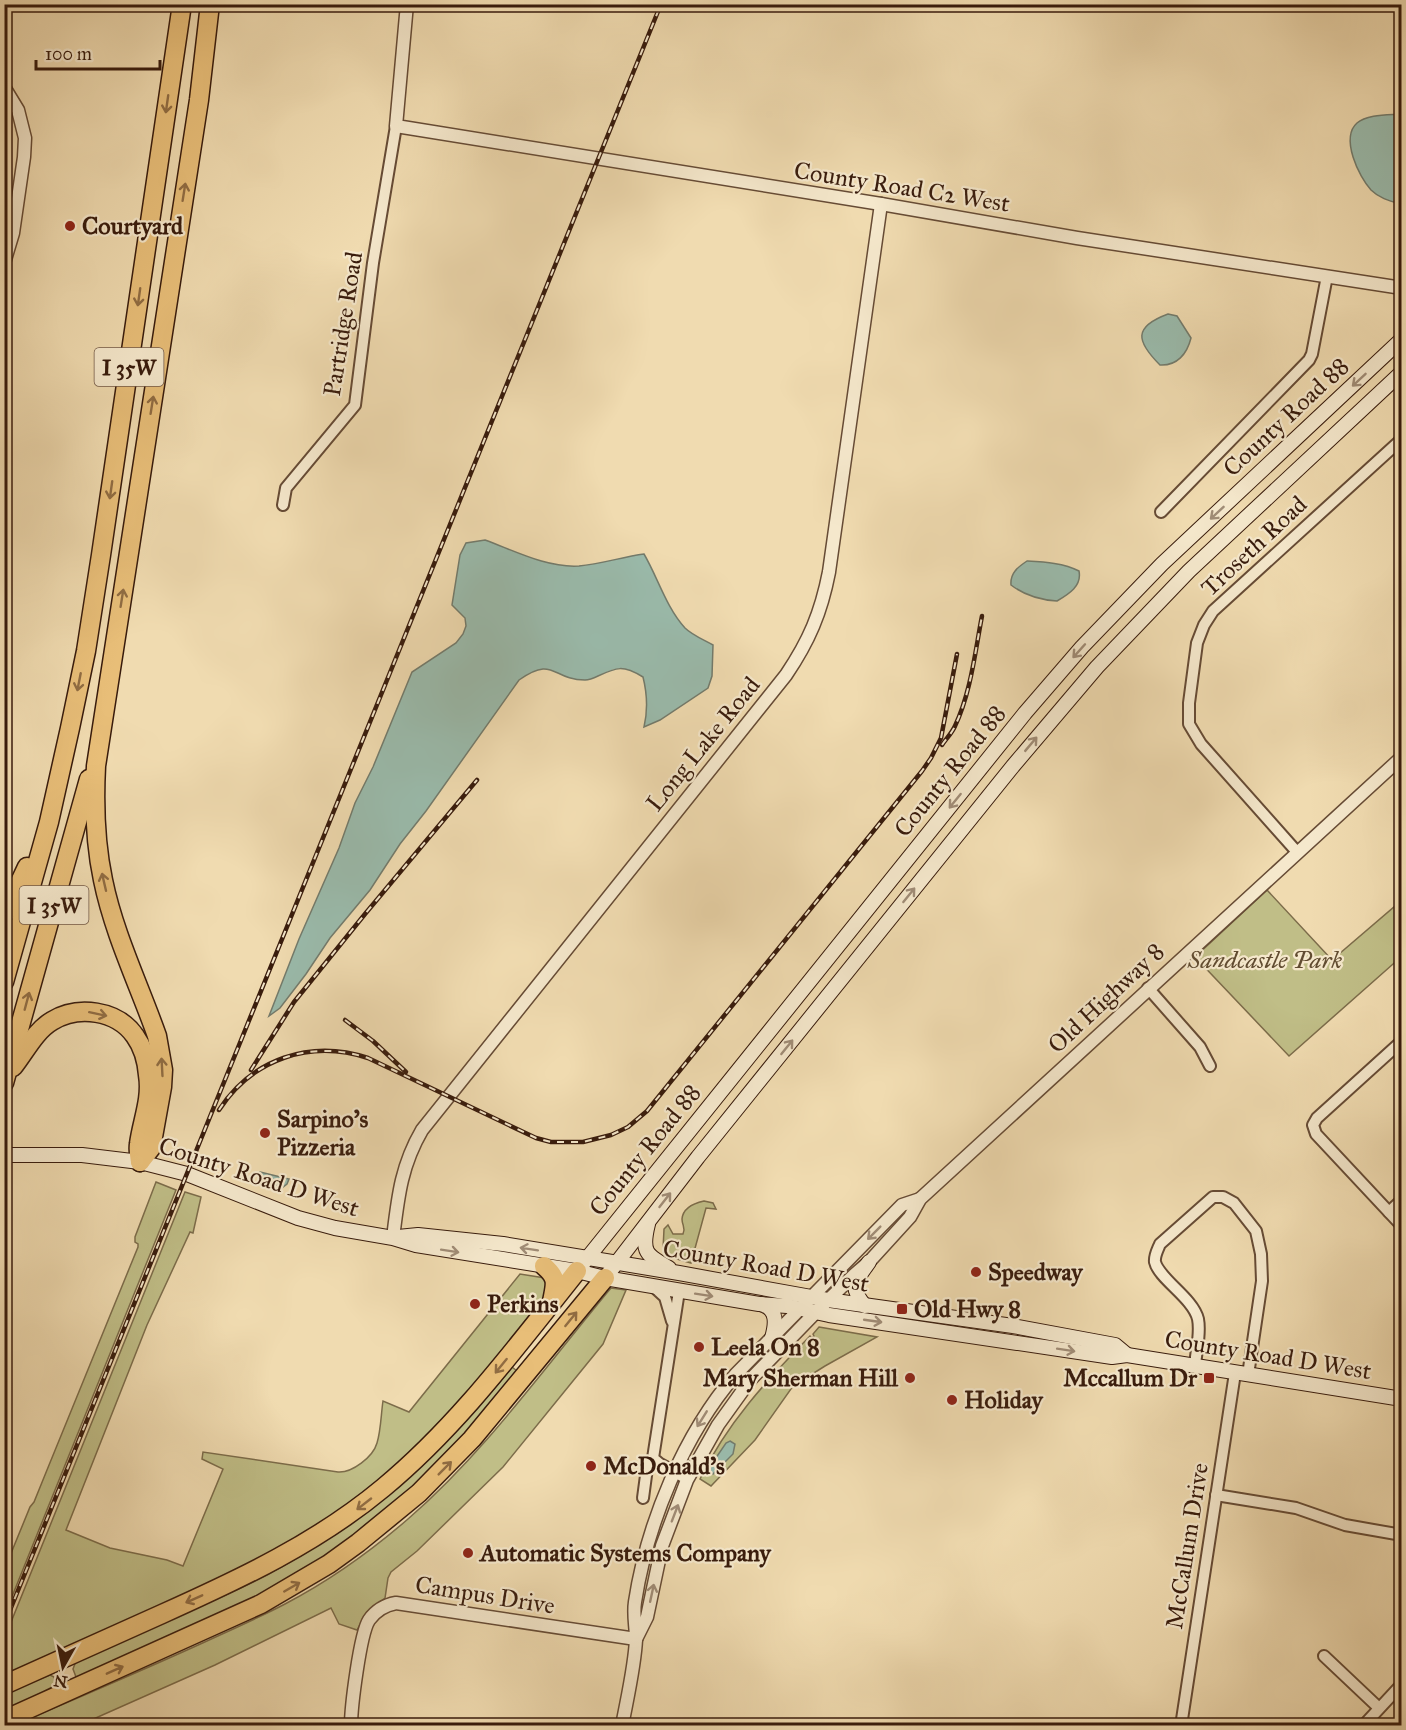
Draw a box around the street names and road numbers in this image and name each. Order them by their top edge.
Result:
street label: County Road C2 West [792,155,1012,219]
street label: Partridge Road [317,250,369,398]
road number: I 35W [94,348,164,386]
street label: County Road 88 [1217,351,1355,483]
street label: Troseth Road [1195,489,1313,603]
street label: Long Lake Road [640,671,766,817]
street label: County Road 88 [888,699,1012,843]
road number: I 35W [20,886,88,924]
street label: Old Highway 8 [1042,936,1170,1060]
street label: County Road 88 [583,1078,707,1222]
street label: County Road D West [155,1130,363,1224]
street label: County Road D West [661,1233,872,1299]
street label: County Road D West [1163,1324,1374,1386]
street label: McCallum Drive [1159,1461,1215,1631]
street label: Campus Drive [413,1569,557,1621]

